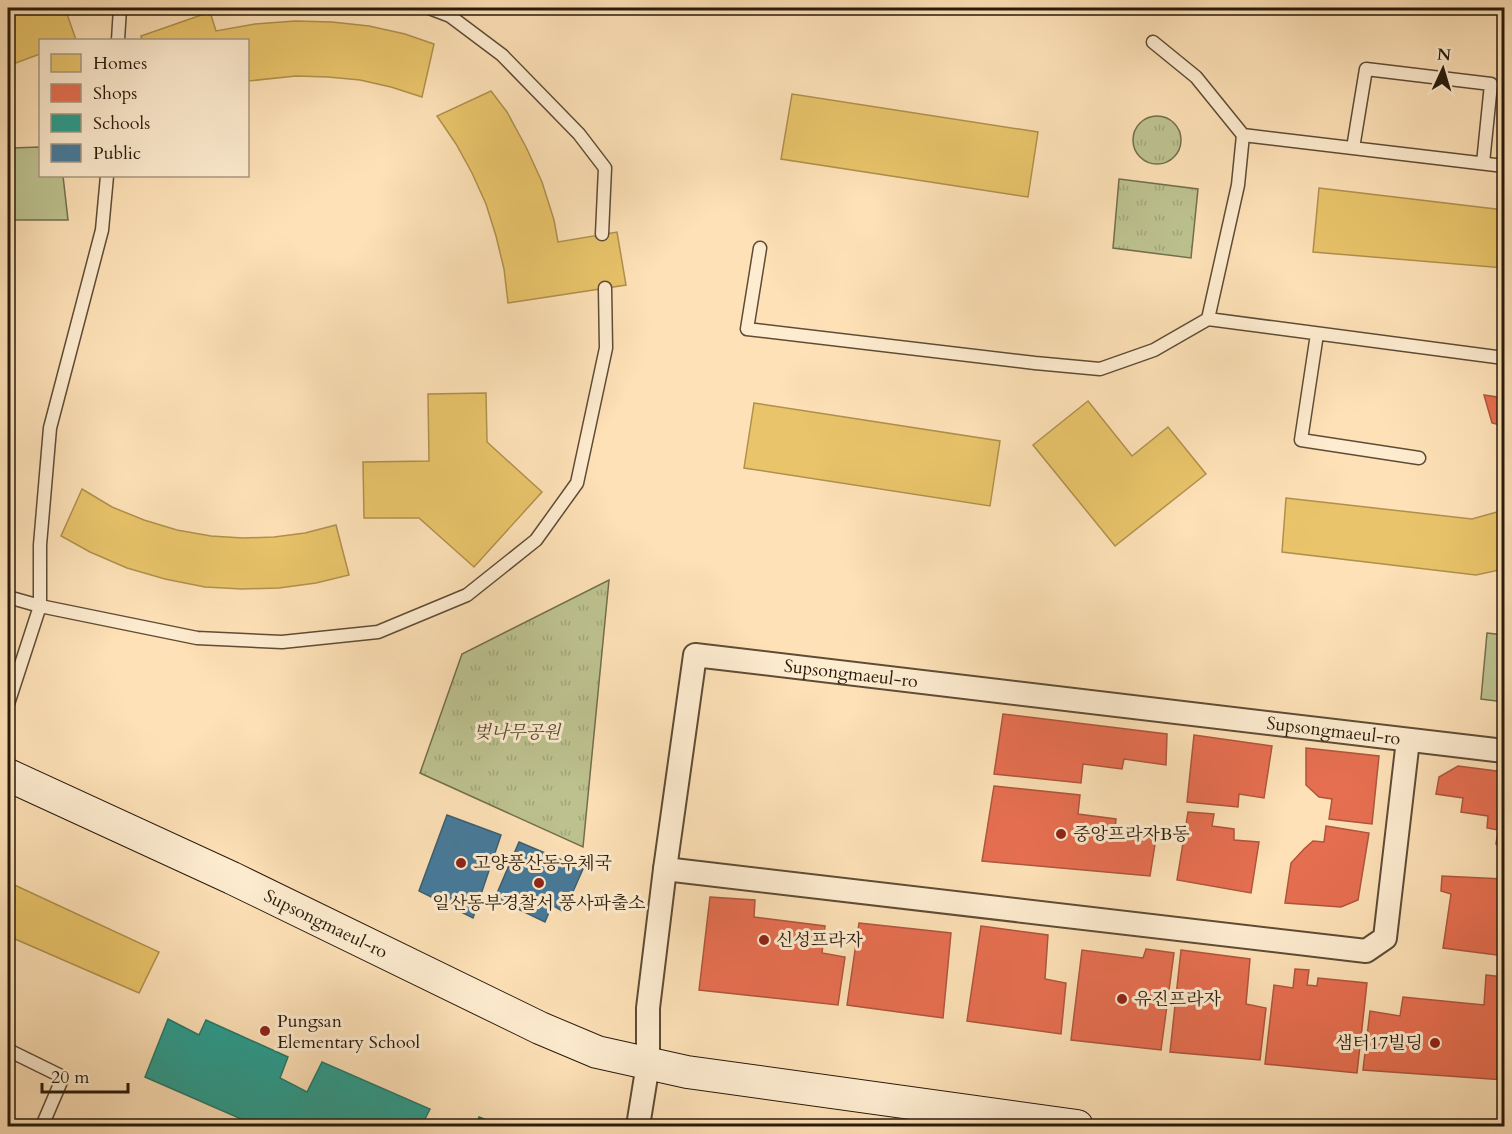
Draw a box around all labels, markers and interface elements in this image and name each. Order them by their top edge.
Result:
legend [39,39,249,177]
north arrow [1413,39,1473,99]
text: N [1436,44,1452,66]
text: Homes [93,51,147,76]
text: Shops [93,81,137,106]
text: Schools [93,111,150,136]
text: Public [93,141,141,166]
street label: Supsongmaeul-ro [783,654,920,694]
street label: Supsongmaeul-ro [1265,711,1402,752]
park label: 벚나무공원 [474,720,562,745]
place label: 중앙프라자B동 [1073,822,1190,847]
marker: 중앙프라자B동 [1054,827,1068,841]
place label: 고양풍산동우체국 [473,851,612,876]
marker: 고양풍산동우체국 [454,856,468,870]
marker: 일산동부경찰서 풍사파출소 [532,876,546,890]
street label: Supsongmaeul-ro [260,883,392,965]
place label: 일산동부경찰서 풍사파출소 [432,891,646,916]
place label: 신성프라자 [776,928,864,953]
marker: 신성프라자 [757,933,771,947]
place label: 유진프라자 [1134,987,1222,1012]
marker: 유진프라자 [1115,992,1129,1006]
place label: Pungsan Elementary School [277,1009,420,1055]
marker: Pungsan Elementary School [258,1024,272,1038]
place label: 샘터17빌딩 [1335,1031,1423,1056]
marker: 샘터17빌딩 [1428,1036,1442,1050]
scale bar [42,1056,128,1094]
text: 20 m [51,1065,90,1090]

